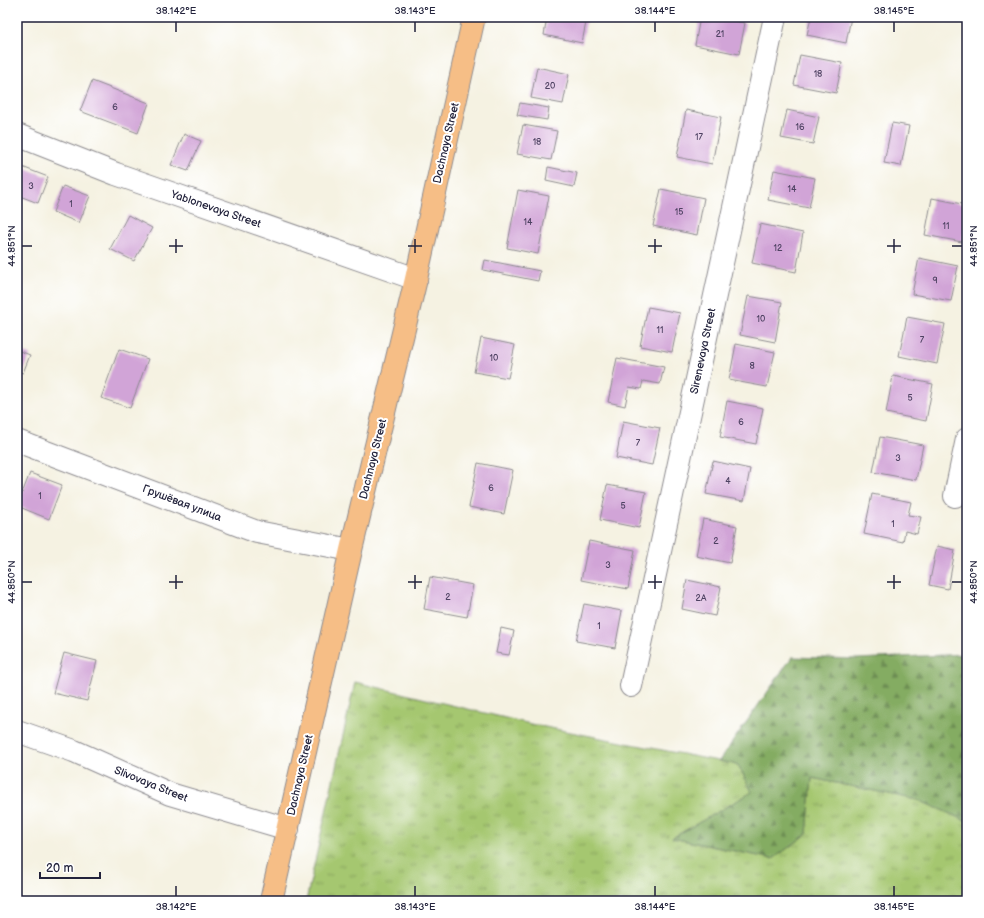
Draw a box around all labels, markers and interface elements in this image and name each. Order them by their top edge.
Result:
text: 38.142°E [156,5,197,17]
text: 38.143°E [394,5,436,17]
text: 38.144°E [635,5,676,17]
text: 38.145°E [874,5,915,17]
house number: 21 [716,29,724,40]
house number: 18 [814,69,822,80]
house number: 20 [545,81,555,92]
street label: Dachnaya Street [430,101,462,185]
house number: 6 [112,102,118,113]
house number: 16 [796,122,805,133]
house number: 17 [695,132,704,143]
house number: 18 [533,137,541,148]
house number: 3 [28,181,34,192]
house number: 14 [788,184,797,195]
street label: Yablonevaya Street [168,187,263,231]
house number: 1 [69,199,73,210]
house number: 15 [675,207,683,218]
house number: 14 [524,217,533,228]
house number: 11 [943,221,949,232]
text: 44.851°N [6,225,18,267]
text: 44.851°N [968,225,980,267]
house number: 12 [774,243,783,254]
house number: 9 [932,275,938,286]
street label: Sirenevaya Street [688,306,719,395]
house number: 10 [757,314,765,325]
house number: 11 [657,325,663,336]
house number: 7 [920,335,925,346]
house number: 10 [490,353,498,364]
house number: 8 [749,361,755,372]
house number: 5 [907,393,913,404]
street label: Dachnaya Street [357,417,389,501]
house number: 6 [738,417,744,428]
house number: 7 [636,438,641,449]
house number: 3 [895,453,901,464]
house number: 4 [725,476,731,487]
street label: Грушёвая улица [141,482,224,524]
house number: 6 [488,483,494,494]
house number: 1 [38,491,42,502]
house number: 5 [620,501,626,512]
house number: 1 [891,519,895,530]
house number: 2 [713,536,719,547]
text: 44.850°N [6,560,18,604]
house number: 3 [605,560,611,571]
text: 44.850°N [968,560,980,604]
house number: 2 [445,592,451,603]
house number: 2А [696,593,707,604]
house number: 1 [597,621,601,632]
street label: Dachnaya Street [284,733,316,817]
street label: Slivovaya Street [112,763,190,805]
scale bar [40,854,100,880]
text: 20 m [46,861,73,876]
text: 38.142°E [156,901,197,913]
text: 38.143°E [394,901,436,913]
text: 38.144°E [635,901,676,913]
text: 38.145°E [874,901,915,913]

